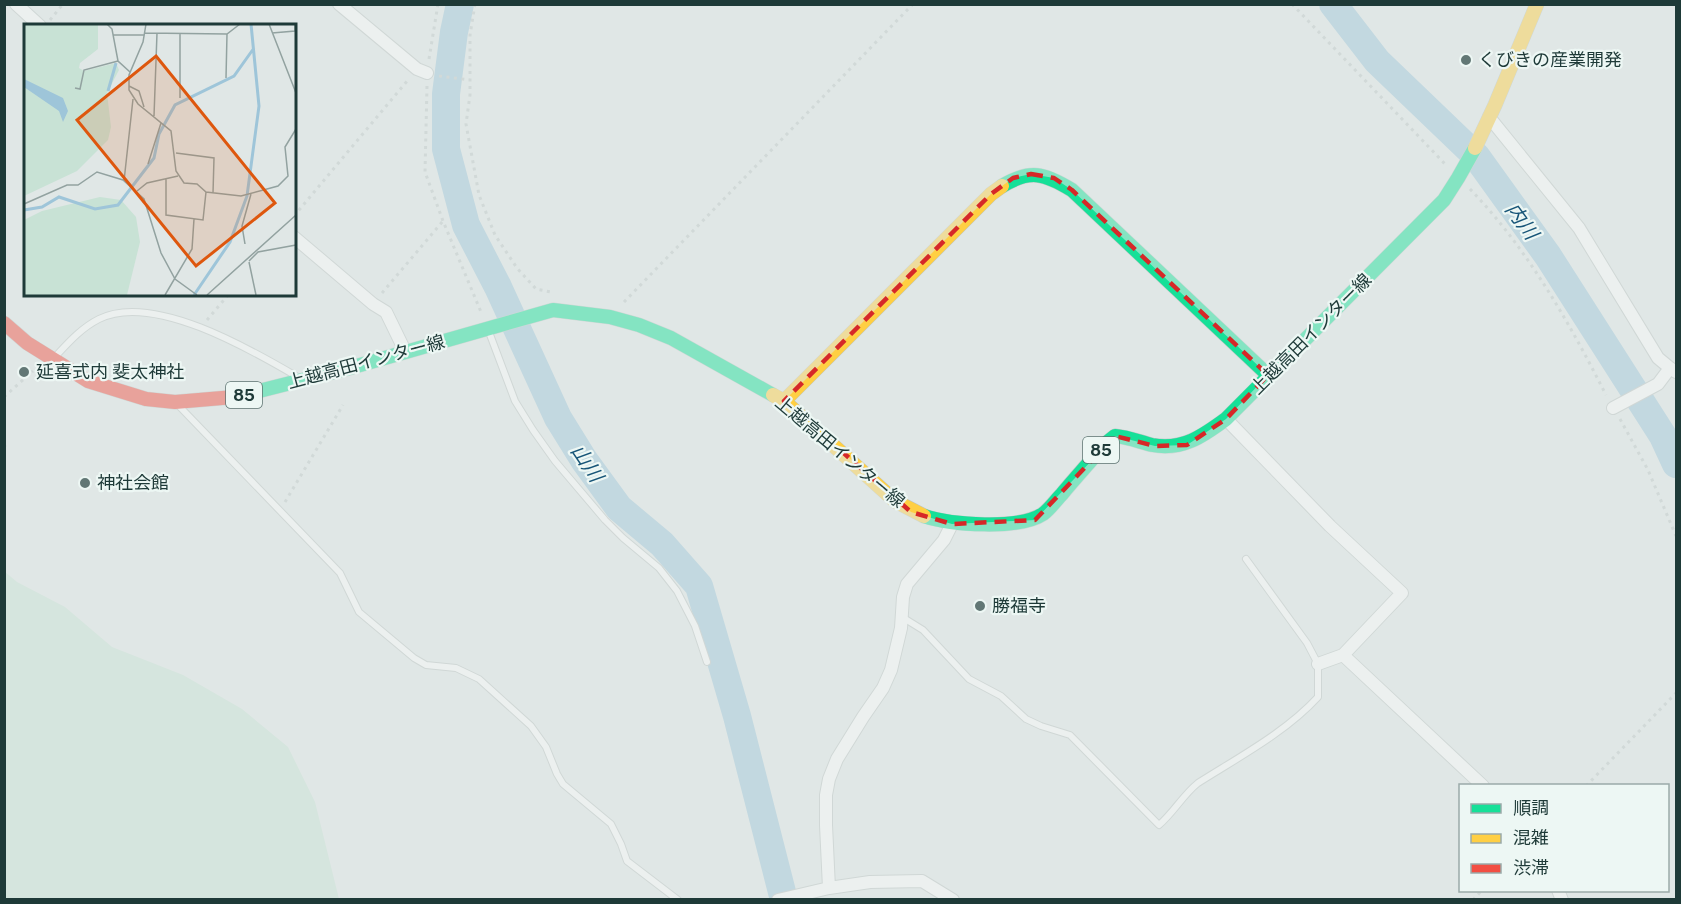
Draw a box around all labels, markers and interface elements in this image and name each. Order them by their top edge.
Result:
inset map [24,24,296,296]
place label: くびきの産業開発 [1478,49,1622,70]
marker: くびきの産業開発 [1459,53,1473,67]
water label: 内川 [1501,198,1545,246]
street label: 上越高田インター線 [1246,269,1375,398]
street label: 上越高田インター線 [285,330,447,393]
place label: 延喜式内 斐太神社 [36,361,184,382]
marker: 延喜式内 斐太神社 [17,365,31,379]
road number: 85 [226,382,262,408]
street label: 上越高田インター線 [772,392,909,512]
road number: 85 [1083,437,1119,463]
water label: 山川 [566,440,609,488]
place label: 神社会館 [97,472,169,493]
marker: 神社会館 [78,476,92,490]
place label: 勝福寺 [992,595,1046,616]
marker: 勝福寺 [973,599,987,613]
legend [1459,784,1669,892]
text: 順調 [1513,797,1549,818]
text: 混雑 [1513,827,1549,848]
text: 渋滞 [1513,857,1549,878]

